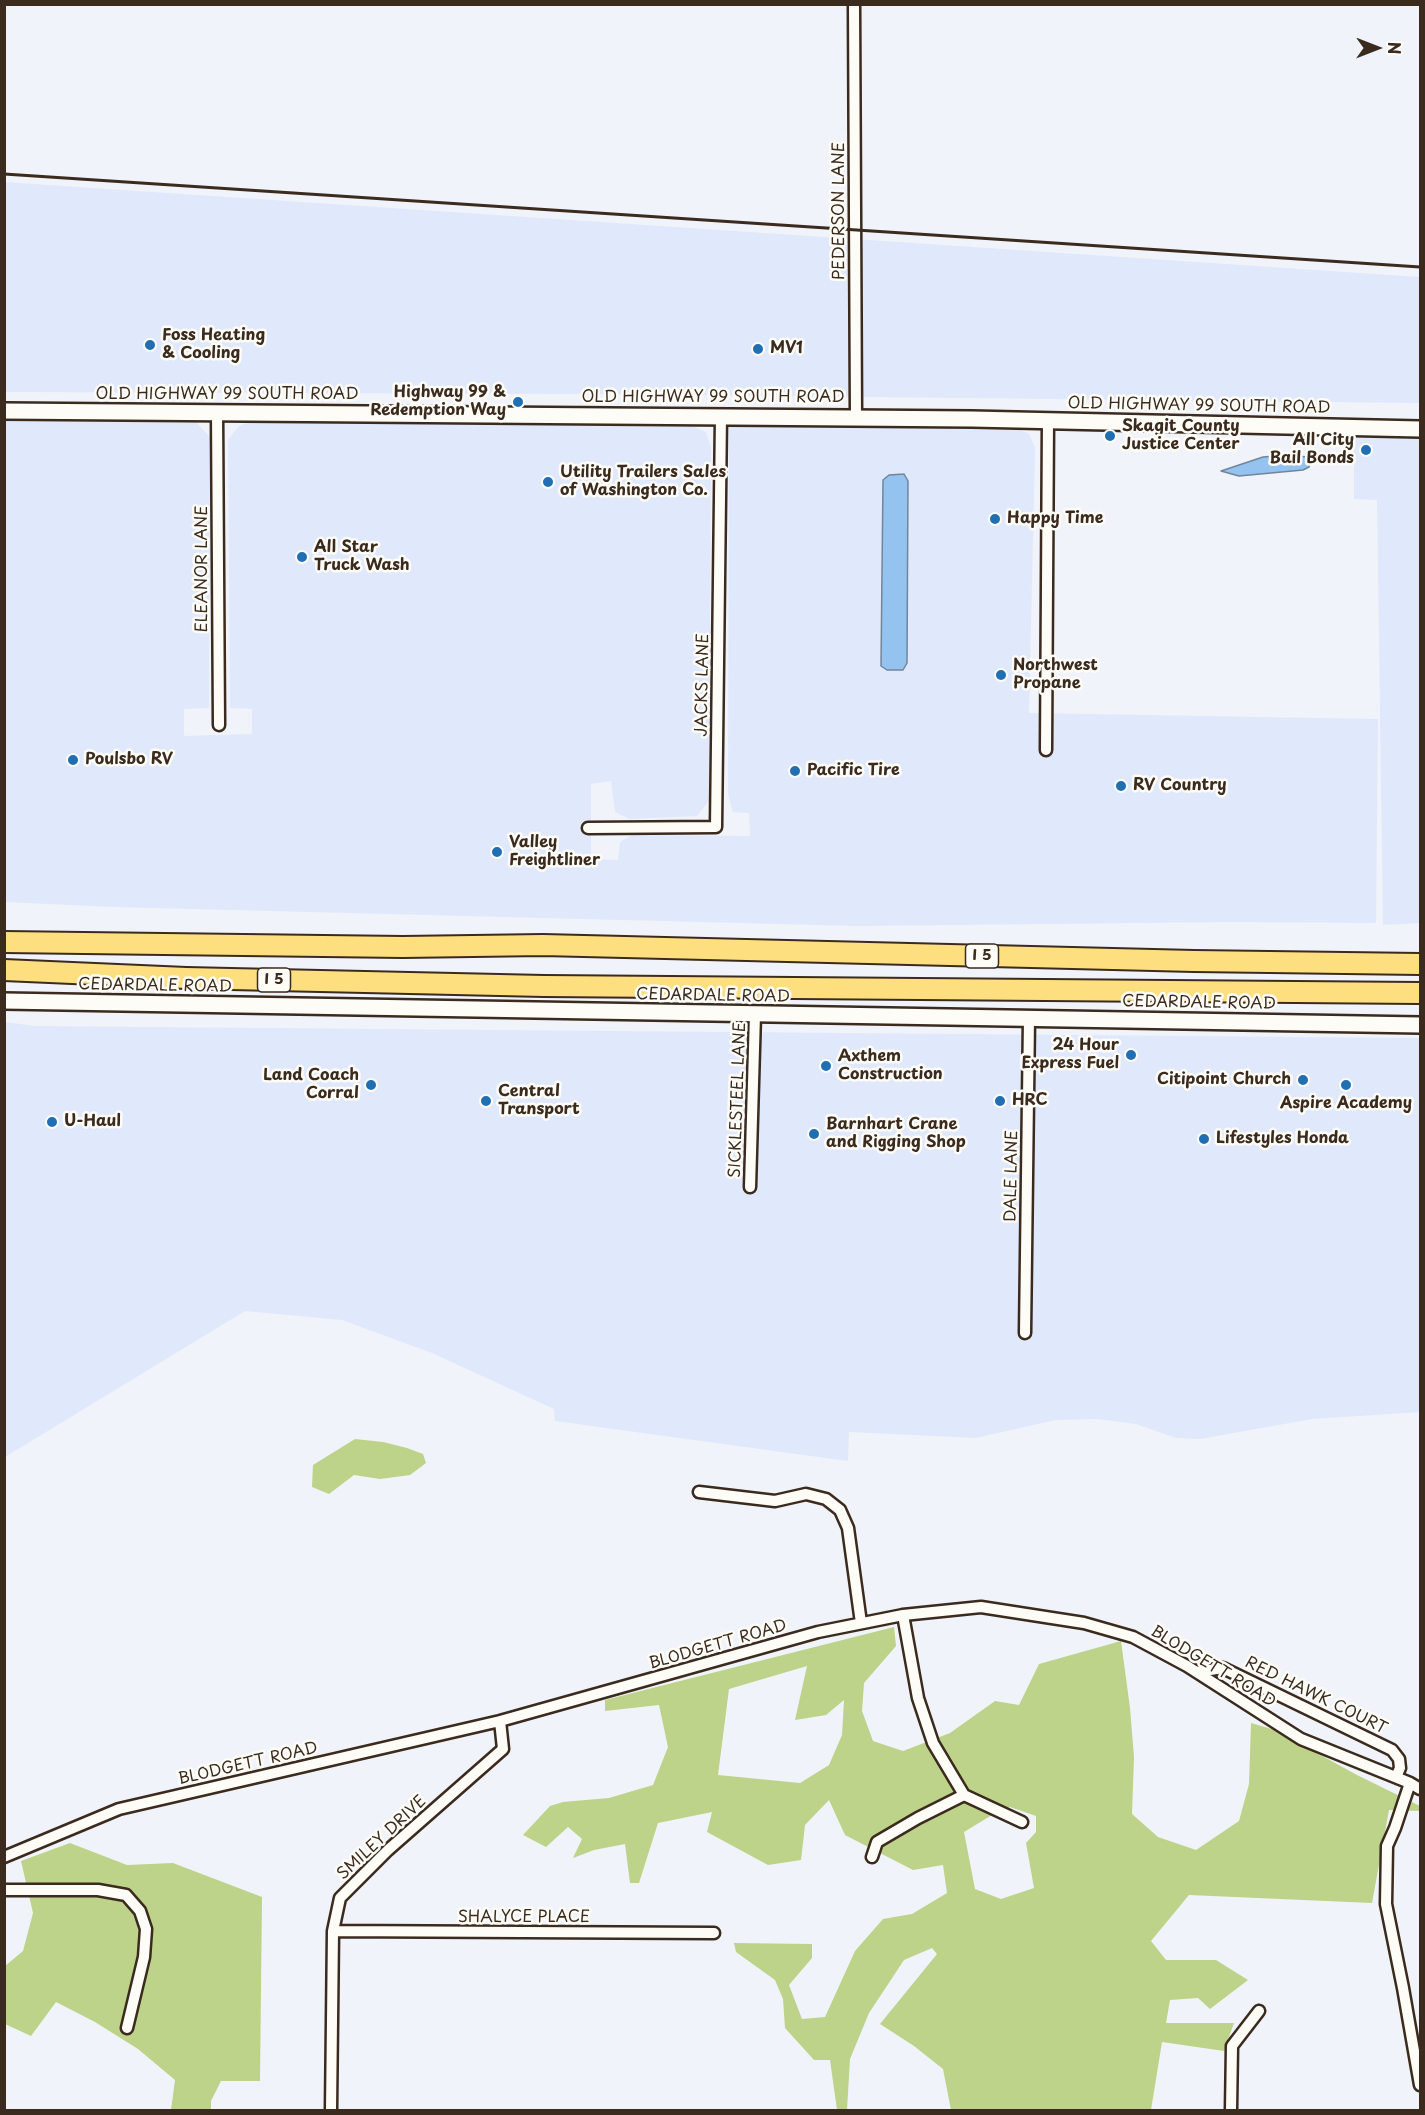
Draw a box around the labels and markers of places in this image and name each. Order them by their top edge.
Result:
place label: Foss Heating & Cooling [162,326,265,364]
marker: Foss Heating & Cooling [143,338,157,352]
place label: MV1 [770,339,803,359]
marker: MV1 [751,342,765,356]
place label: Highway 99 & Redemption Way [370,383,506,421]
marker: Highway 99 & Redemption Way [511,395,525,409]
place label: Skagit County Justice Center [1122,417,1240,455]
marker: Skagit County Justice Center [1103,429,1117,443]
place label: All City Bail Bonds [1269,431,1354,469]
marker: All City Bail Bonds [1359,443,1373,457]
place label: Utility Trailers Sales of Washington Co. [560,463,726,501]
marker: Utility Trailers Sales of Washington Co. [541,475,555,489]
place label: Happy Time [1007,509,1103,529]
marker: Happy Time [988,512,1002,526]
place label: All Star Truck Wash [314,538,410,576]
marker: All Star Truck Wash [295,550,309,564]
place label: Northwest Propane [1013,656,1098,694]
marker: Northwest Propane [994,668,1008,682]
place label: Poulsbo RV [85,750,173,770]
marker: Poulsbo RV [66,753,80,767]
place label: Pacific Tire [807,761,900,781]
marker: Pacific Tire [788,764,802,778]
place label: RV Country [1133,776,1227,796]
marker: RV Country [1114,779,1128,793]
place label: Valley Freightliner [509,833,600,871]
marker: Valley Freightliner [490,845,504,859]
place label: 24 Hour Express Fuel [1021,1036,1119,1074]
place label: Axthem Construction [838,1047,943,1085]
marker: 24 Hour Express Fuel [1124,1048,1138,1062]
marker: Axthem Construction [819,1059,833,1073]
place label: Land Coach Corral [263,1066,359,1104]
place label: Citipoint Church [1157,1070,1291,1090]
marker: Citipoint Church [1296,1073,1310,1087]
marker: Land Coach Corral [364,1078,378,1092]
marker: Aspire Academy [1339,1078,1353,1092]
place label: Central Transport [498,1082,580,1120]
place label: HRC [1012,1091,1047,1111]
marker: Central Transport [479,1094,493,1108]
marker: HRC [993,1094,1007,1108]
place label: Aspire Academy [1280,1094,1412,1114]
place label: U-Haul [64,1112,121,1132]
marker: U-Haul [45,1115,59,1129]
place label: Barnhart Crane and Rigging Shop [826,1115,966,1153]
marker: Barnhart Crane and Rigging Shop [807,1127,821,1141]
place label: Lifestyles Honda [1216,1129,1349,1149]
marker: Lifestyles Honda [1197,1132,1211,1146]

